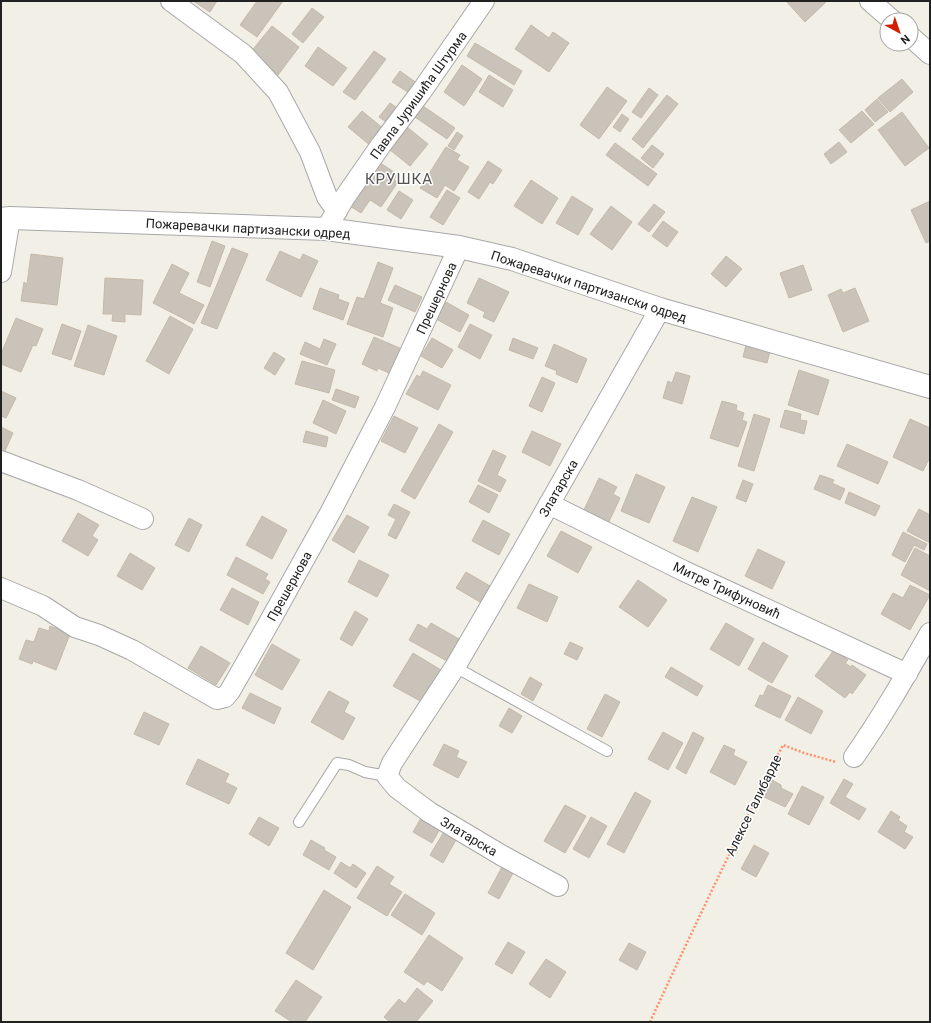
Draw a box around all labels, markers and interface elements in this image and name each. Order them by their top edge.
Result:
north arrow [879,12,919,52]
street label: Павла Јуришића Штурма [367,29,470,162]
text: N [898,32,912,47]
district label: КРУШКА [365,170,433,188]
street label: Пожаревачки партизански одред [145,216,351,241]
street label: Пожаревачки партизански одред [489,248,689,325]
street label: Прешернова [413,260,460,337]
street label: Златарска [536,457,581,520]
street label: Прешернова [264,549,315,624]
street label: Митре Трифуновић [671,559,783,622]
street label: Алексе Галибарде [722,752,785,858]
street label: Златарска [438,814,500,859]

